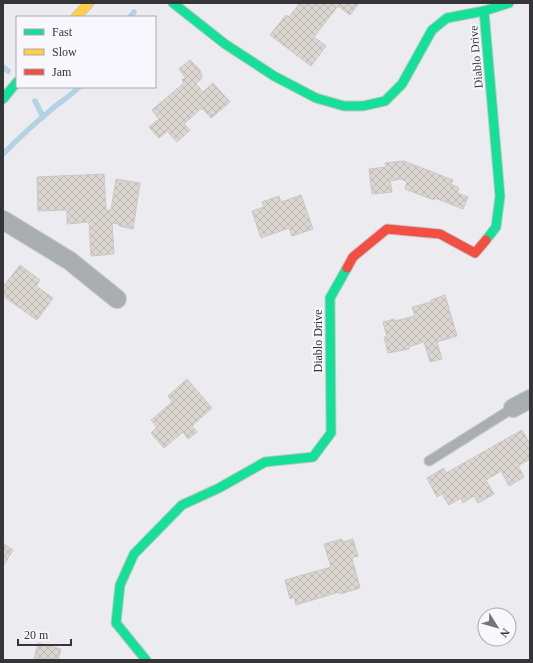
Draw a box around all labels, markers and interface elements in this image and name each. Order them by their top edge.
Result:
legend [16,16,156,88]
text: Fast [52,25,73,39]
street label: Diablo Drive [466,25,486,89]
text: Slow [52,45,77,59]
text: Jam [52,65,72,79]
street label: Diablo Drive [311,310,325,372]
north arrow [477,607,517,647]
scale bar [18,621,71,647]
text: N [498,626,512,640]
text: 20 m [24,628,49,642]

